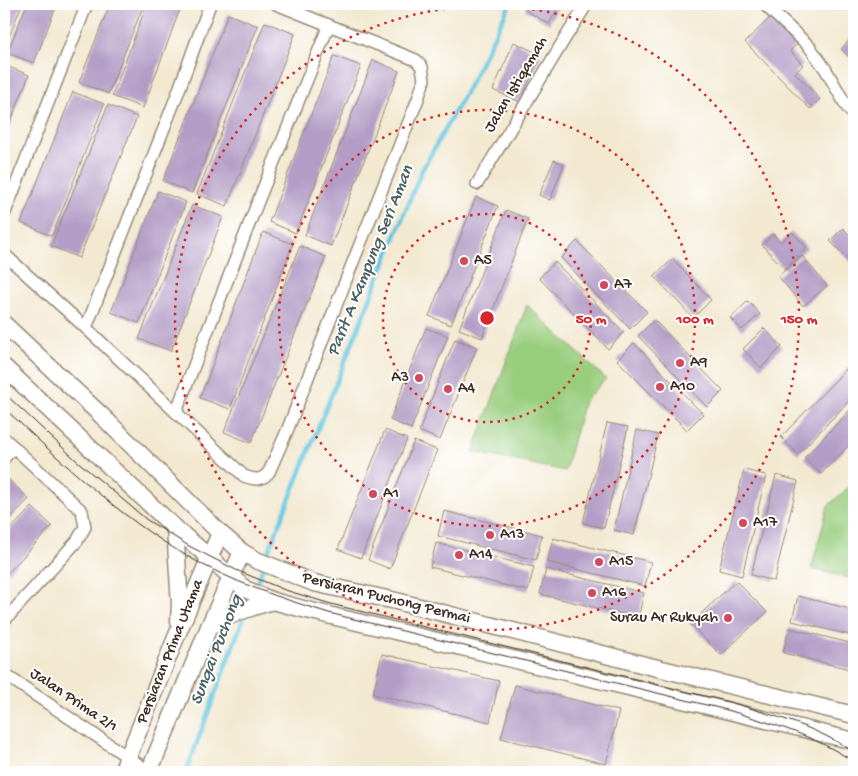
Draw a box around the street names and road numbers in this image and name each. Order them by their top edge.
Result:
street label: Jalan Istiqamah [481,33,553,136]
street label: Persiaran Puchong Permai [299,569,472,629]
street label: Persiaran Prima Utama [133,576,209,728]
street label: Jalan Prima 2/1 [26,665,120,737]

